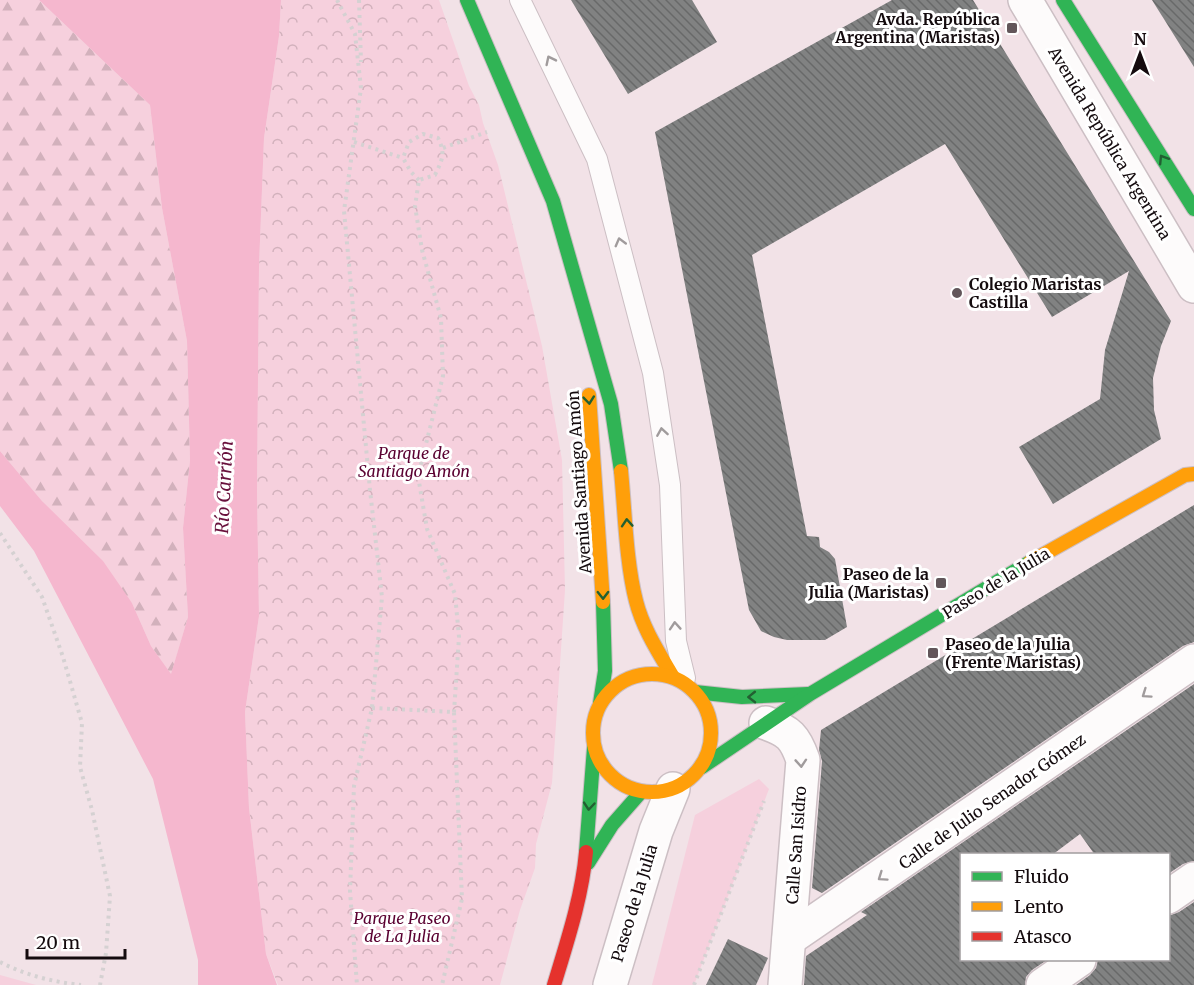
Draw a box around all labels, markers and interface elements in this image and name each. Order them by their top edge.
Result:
place label: Avda. República Argentina (Maristas) [834,9,1000,47]
marker: Avda. República Argentina (Maristas) [1005,21,1019,35]
north arrow [1110,24,1170,84]
text: N [1134,29,1147,49]
street label: Avenida República Argentina [1044,42,1176,243]
one-way arrow [546,56,558,67]
one-way arrow [1158,155,1170,165]
one-way arrow [615,237,627,247]
place label: Colegio Maristas Castilla [969,274,1102,312]
marker: Colegio Maristas Castilla [950,286,964,300]
street label: Avenida Santiago Amón [563,389,595,575]
one-way arrow [582,396,595,405]
one-way arrow [656,427,668,436]
water label: Río Carrión [210,440,238,534]
park label: Parque de Santiago Amón [358,443,470,481]
one-way arrow [621,518,634,527]
street label: Paseo de la Julia [939,543,1054,623]
place label: Paseo de la Julia (Maristas) [807,564,929,602]
marker: Paseo de la Julia (Maristas) [934,576,948,590]
one-way arrow [597,590,609,599]
one-way arrow [669,622,682,631]
place label: Paseo de la Julia (Frente Maristas) [945,634,1081,672]
marker: Paseo de la Julia (Frente Maristas) [926,646,940,660]
one-way arrow [1142,687,1153,698]
one-way arrow [748,691,757,703]
street label: Calle de Julio Senador Gómez [895,729,1089,873]
one-way arrow [794,758,807,768]
street label: Calle San Isidro [782,785,810,905]
one-way arrow [583,801,596,810]
street label: Paseo de la Julia [607,842,661,964]
legend [960,853,1170,961]
text: Fluido [1014,865,1069,888]
one-way arrow [877,870,888,881]
text: Lento [1014,895,1064,918]
park label: Parque Paseo de La Julia [353,908,451,946]
scale bar [27,922,124,960]
text: Atasco [1013,925,1072,948]
text: 20 m [36,931,80,954]

